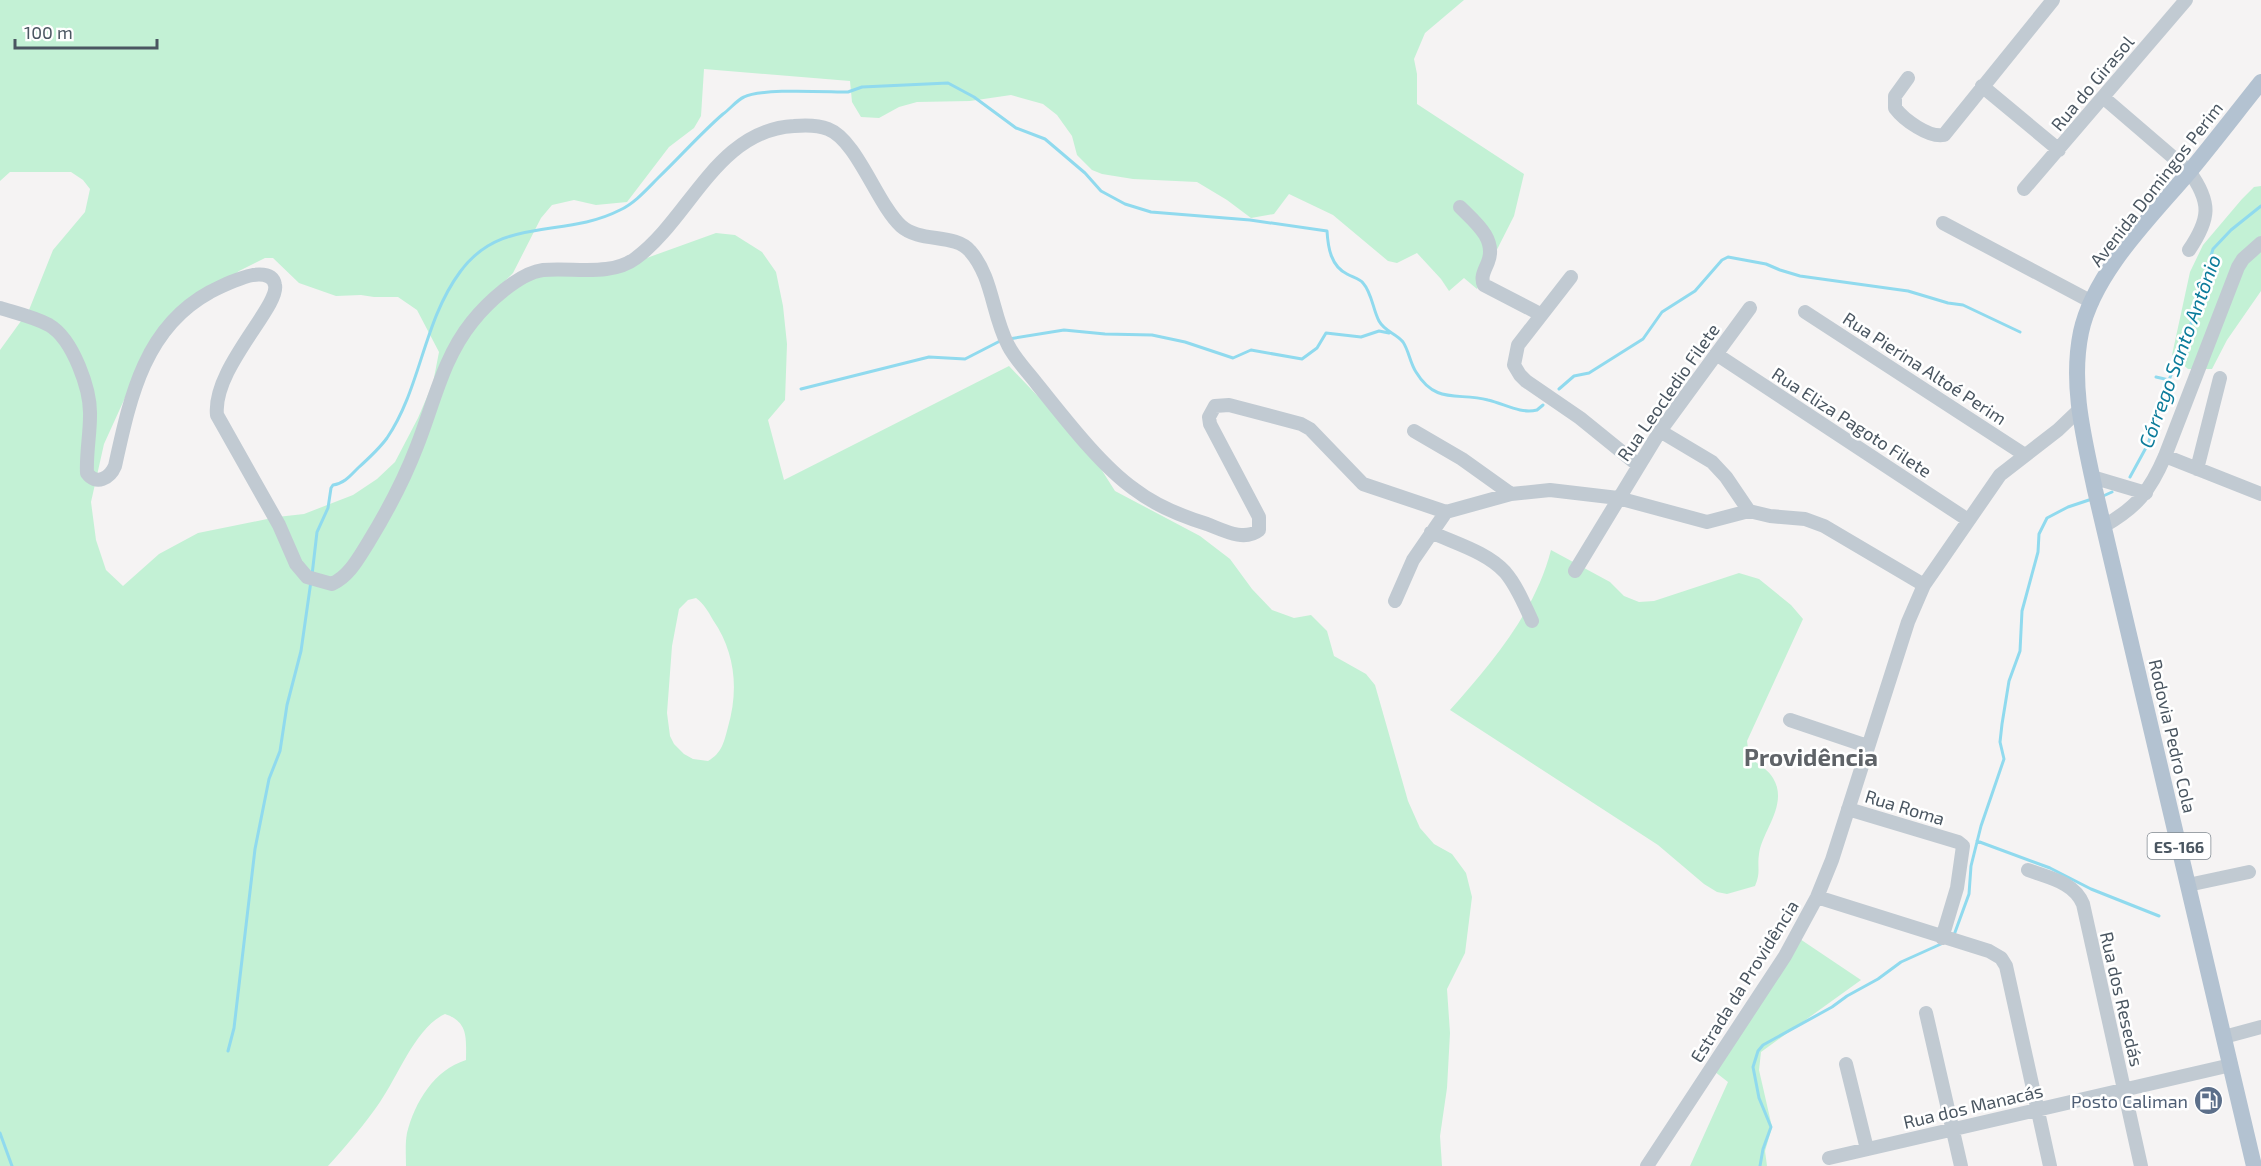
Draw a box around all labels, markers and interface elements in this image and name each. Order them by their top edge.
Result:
scale bar [15,12,158,50]
text: 100 m [24,21,73,43]
street label: Rua do Girasol [2046,30,2139,135]
street label: Avenida Domingos Perim [2085,97,2227,271]
water label: Córrego Santo Antônio [2133,251,2225,451]
street label: Rua Pierina Altoé Perim [1839,307,2011,429]
street label: Rua Leocledio Filete [1612,319,1724,465]
street label: Rua Eliza Pagoto Filete [1768,362,1936,482]
street label: Rodovia Pedro Cola [2145,657,2201,815]
district label: Providência [1744,742,1878,771]
street label: Rua Roma [1862,784,1948,830]
road number: ES-166 [2148,833,2210,859]
street label: Estrada da Providência [1685,896,1803,1066]
street label: Rua dos Resedás [2096,929,2148,1069]
street label: Rua dos Manacás [1901,1079,2045,1133]
fuel station icon: Posto Caliman [2193,1085,2225,1117]
place label: Posto Caliman [2071,1090,2188,1112]

